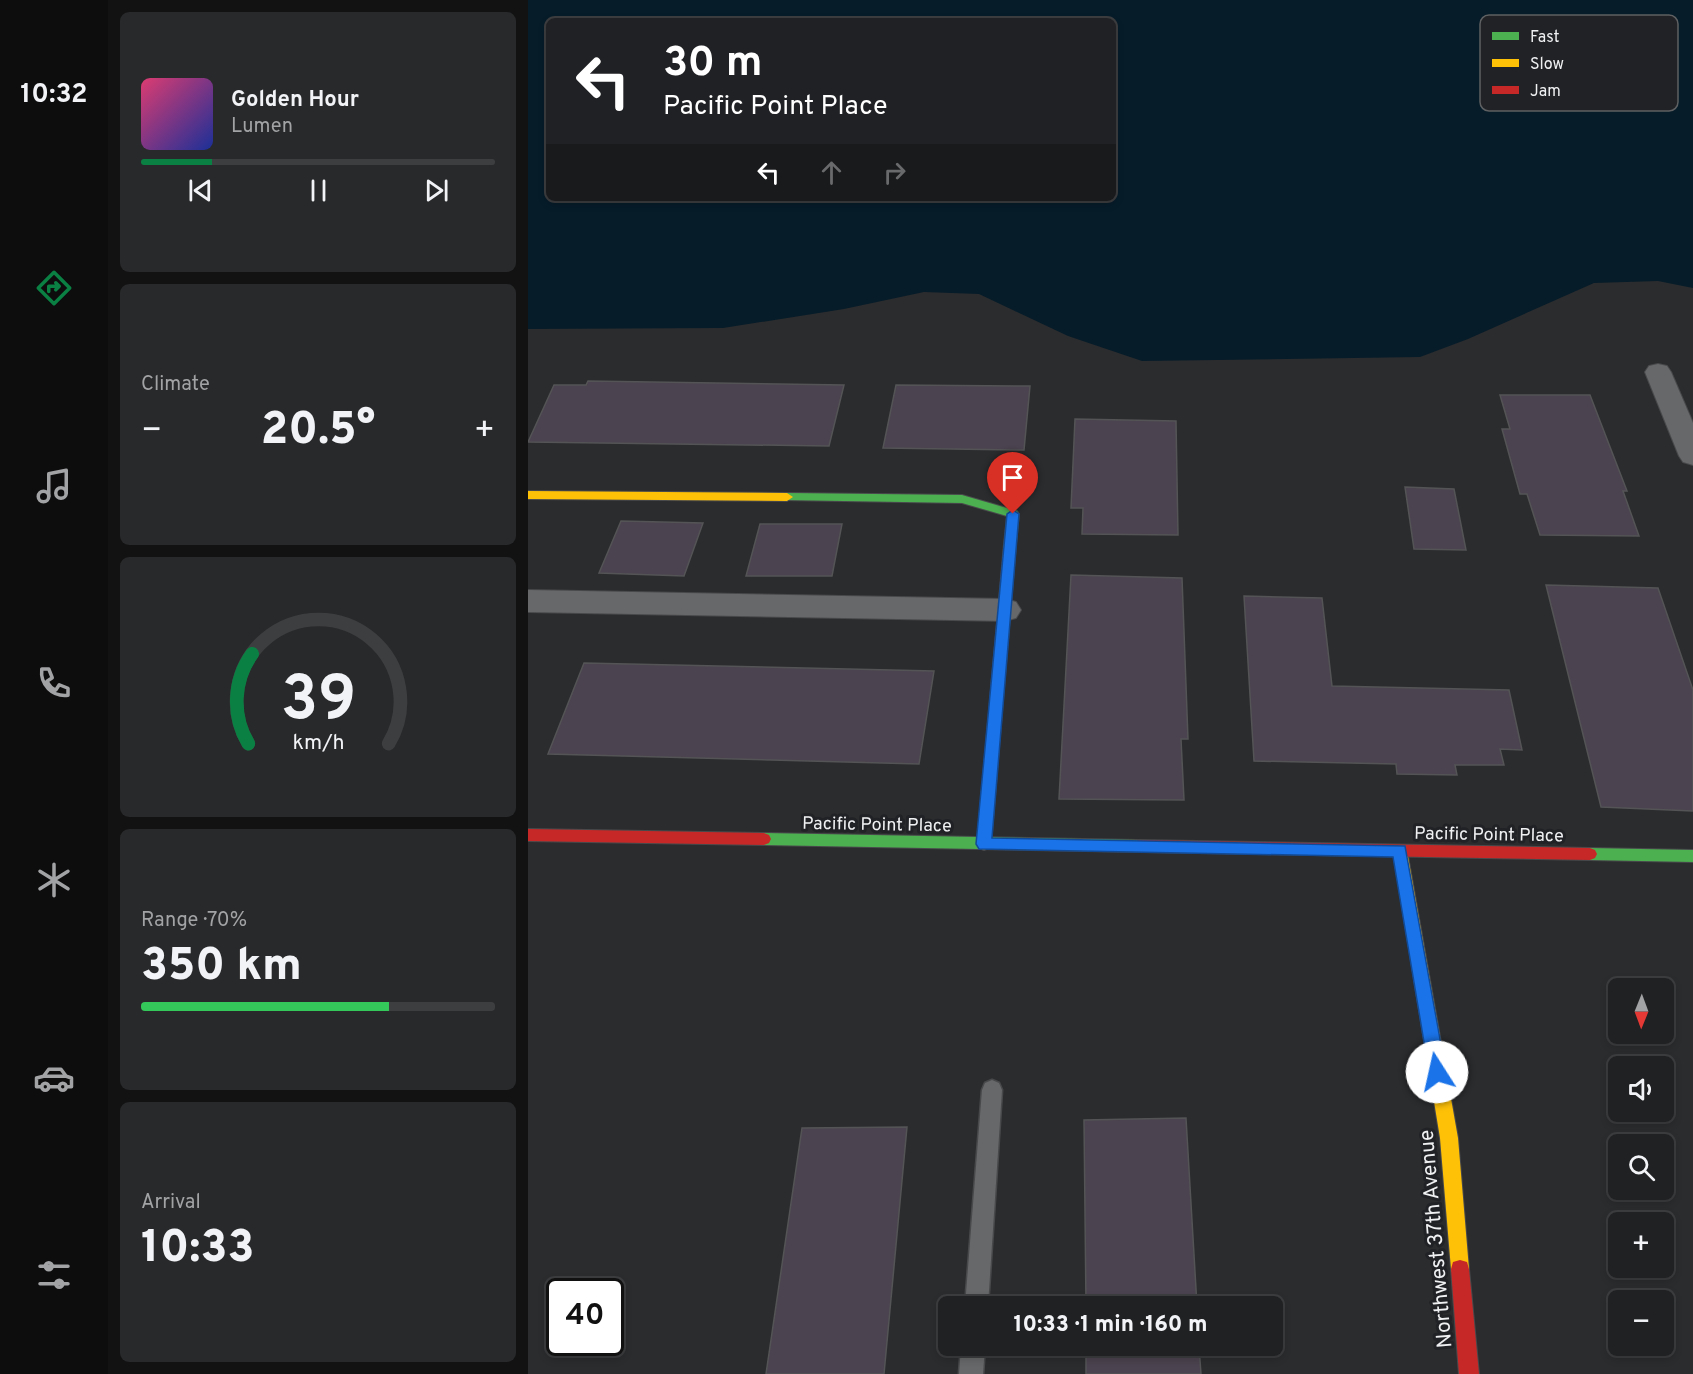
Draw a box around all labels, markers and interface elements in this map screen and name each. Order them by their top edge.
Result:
legend [1480,15,1678,111]
text: Fast [1530,28,1560,48]
text: 30 m [663,38,762,91]
icon: left [564,42,642,120]
text: Slow [1530,55,1564,75]
text: 10:32 [20,78,88,112]
text: Jam [1530,82,1561,102]
text: Golden Hour [231,87,359,114]
text: Pacific Point Place [663,90,887,124]
text: Lumen [231,114,293,140]
icon: left [752,156,785,189]
icon: ahead [815,156,848,189]
icon: right [878,156,911,189]
icon: previous [184,174,217,207]
icon: pause [302,174,335,207]
icon: next [420,174,453,207]
icon: directions [33,267,75,309]
text: Climate [141,372,210,398]
text: 20.5° [261,403,375,460]
text: − [141,411,162,453]
text: + [474,411,495,453]
pin [987,452,1038,514]
icon: arrive [996,461,1029,494]
icon: music [33,465,75,507]
icon: phone [33,662,75,704]
text: 39 [280,663,356,742]
text: km/h [292,730,344,757]
street label: Pacific Point Place [802,813,952,838]
street label: Pacific Point Place [1414,823,1564,848]
icon: climate [33,859,75,901]
text: Range · 70% [141,908,247,934]
text: 350 km [141,939,302,996]
north arrow [1608,978,1674,1044]
map controls [1608,978,1674,1356]
position arrow [1405,1040,1469,1104]
button: sound [1608,1056,1674,1122]
icon: car [33,1057,75,1099]
street label: Northwest 37th Avenue [1414,1129,1459,1349]
button: search [1608,1134,1674,1200]
text: Arrival [141,1190,201,1216]
button: + [1608,1212,1674,1278]
text: 10:33 [141,1221,254,1278]
icon: filters [33,1254,75,1296]
speed limit sign: 40 [546,1278,624,1356]
button: − [1608,1290,1674,1356]
text: 10:33 · 1 min · 160 m [1014,1312,1207,1339]

